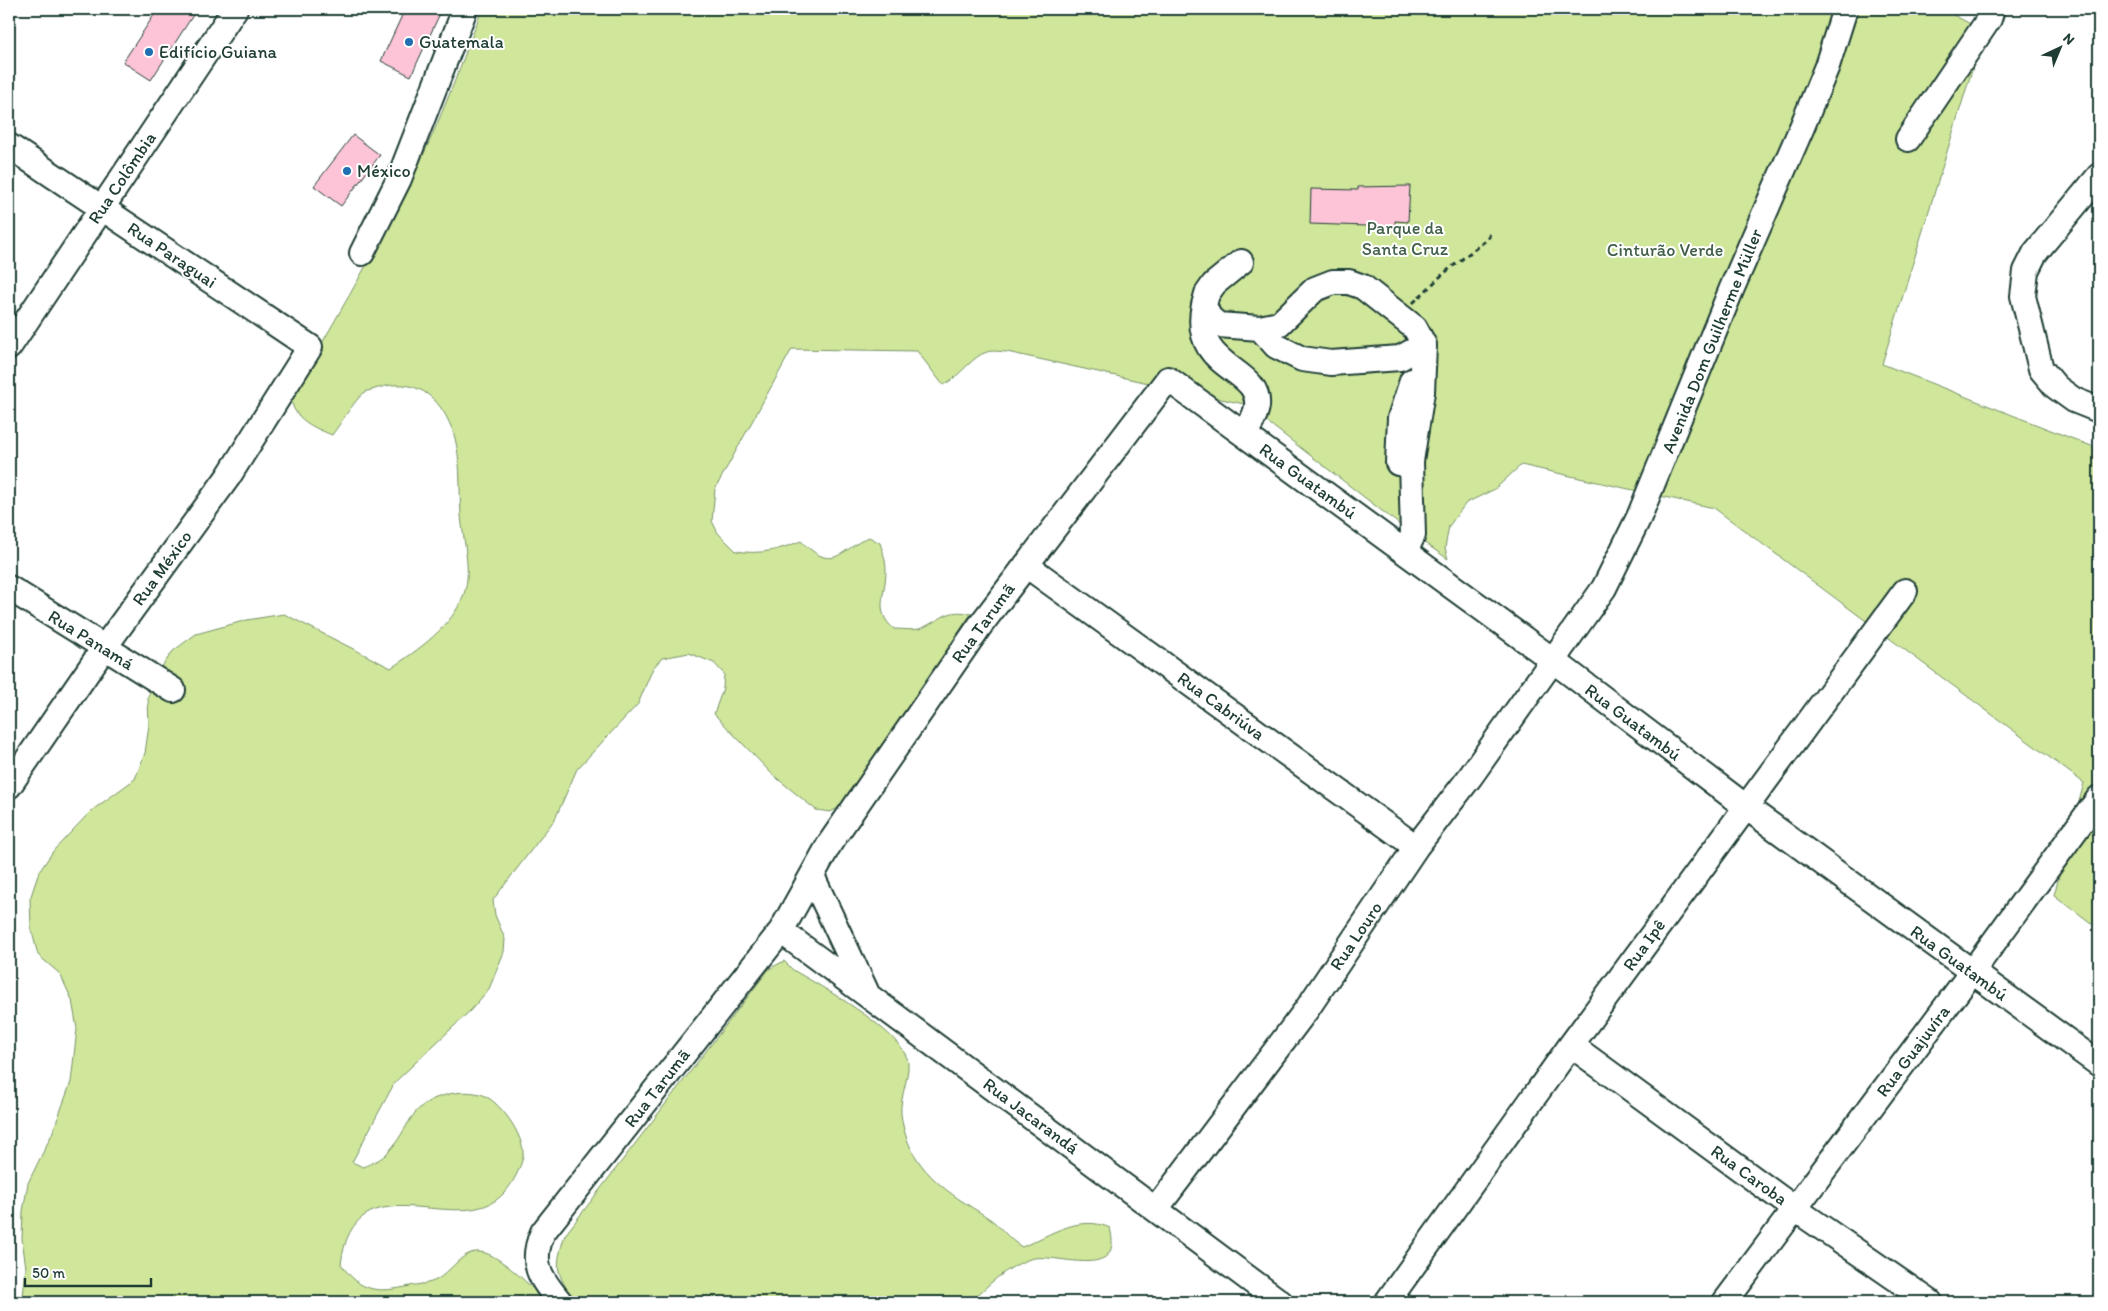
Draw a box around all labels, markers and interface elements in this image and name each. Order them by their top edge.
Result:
north arrow [2036,22,2086,72]
text: N [2059,30,2078,48]
place label: Guatemala [419,31,504,53]
marker: Guatemala [403,36,415,48]
place label: Edifício Guiana [159,41,278,63]
marker: Edifício Guiana [143,46,155,58]
street label: Rua Colômbia [83,128,161,228]
place label: México [357,160,411,182]
marker: México [341,165,353,177]
street label: Rua Paraguai [123,217,221,293]
park label: Parque da Santa Cruz [1362,217,1449,260]
street label: Avenida Dom Guilherme Müller [1657,225,1767,456]
park label: Cinturão Verde [1607,239,1723,261]
street label: Rua Guatambú [1255,438,1361,524]
street label: Rua México [127,526,197,610]
street label: Rua Tarumã [946,578,1020,668]
street label: Rua Panamá [44,605,138,675]
street label: Rua Cabriúva [1173,667,1269,745]
street label: Rua Guatambú [1580,679,1686,765]
street label: Rua Louro [1325,897,1387,975]
street label: Rua Ipê [1618,915,1670,975]
street label: Rua Guatambú [1906,920,2012,1006]
street label: Rua Guajuvíra [1871,1000,1955,1101]
street label: Rua Tarumã [619,1044,695,1132]
street label: Rua Jacarandá [979,1073,1084,1160]
street label: Rua Caroba [1706,1140,1792,1210]
scale bar [25,1256,151,1288]
text: 50 m [32,1264,65,1282]

